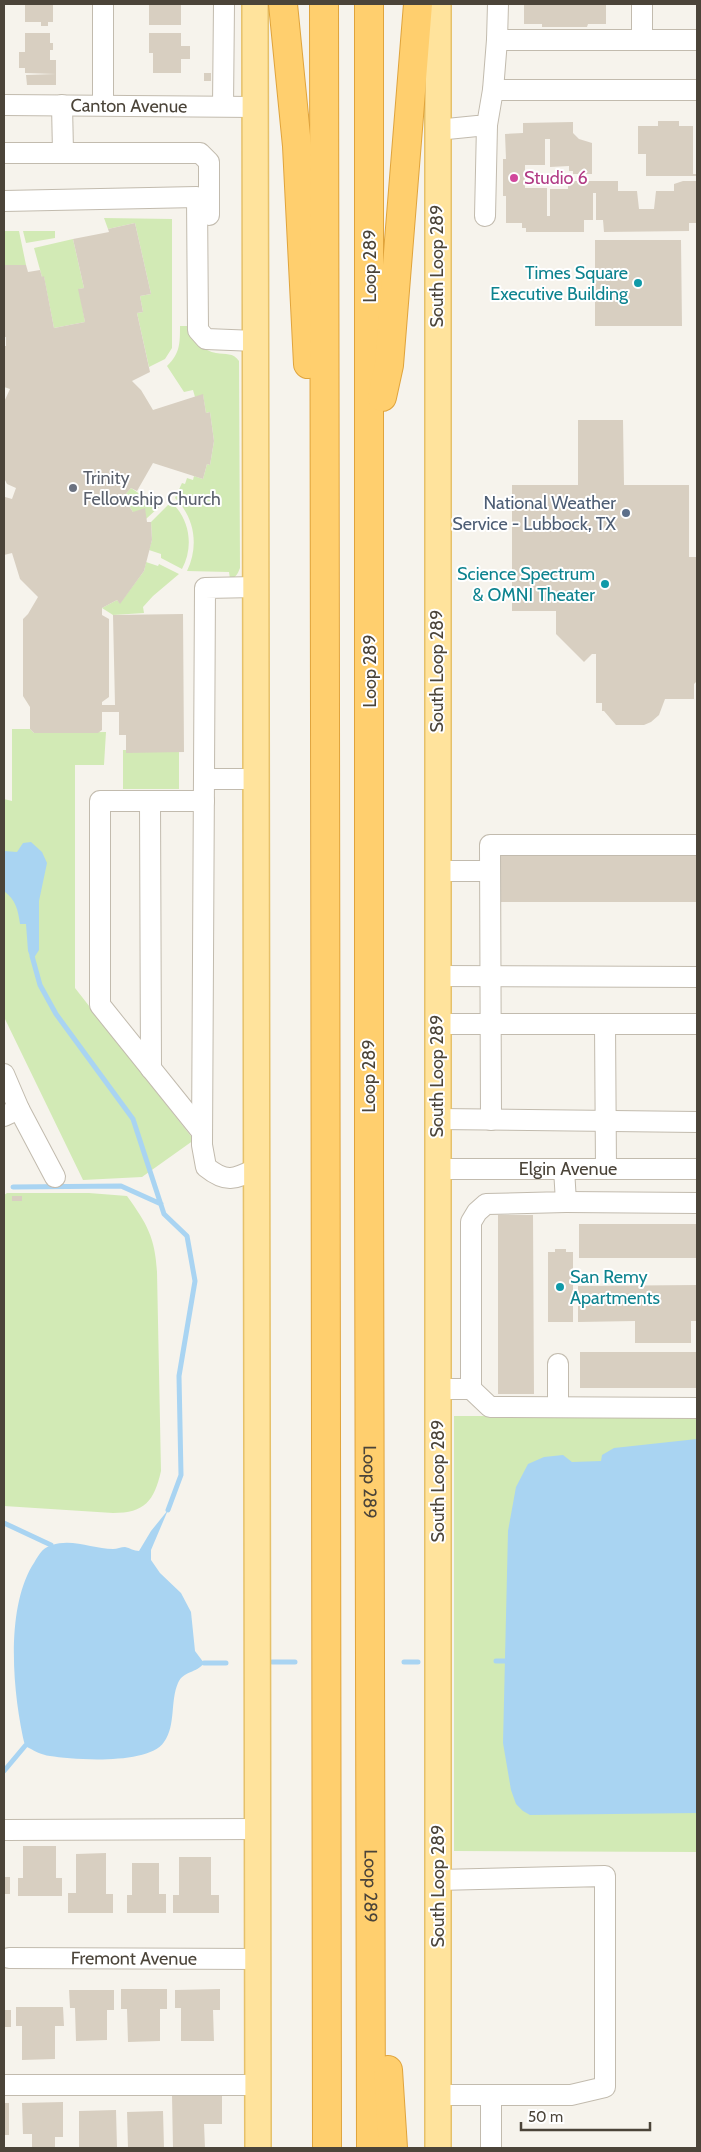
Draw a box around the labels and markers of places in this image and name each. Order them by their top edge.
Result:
place label: Studio 6 [524,167,588,189]
marker: Studio 6 [508,172,520,184]
place label: Times Square Executive Building [490,262,629,305]
marker: Times Square Executive Building [632,277,644,289]
place label: Trinity Fellowship Church [83,467,221,510]
marker: Trinity Fellowship Church [67,482,79,494]
place label: National Weather Service - Lubbock, TX [452,492,616,535]
marker: National Weather Service - Lubbock, TX [620,507,632,519]
place label: Science Spectrum & OMNI Theater [457,563,595,606]
marker: Science Spectrum & OMNI Theater [599,578,611,590]
place label: San Remy Apartments [570,1266,660,1309]
marker: San Remy Apartments [554,1281,566,1293]

